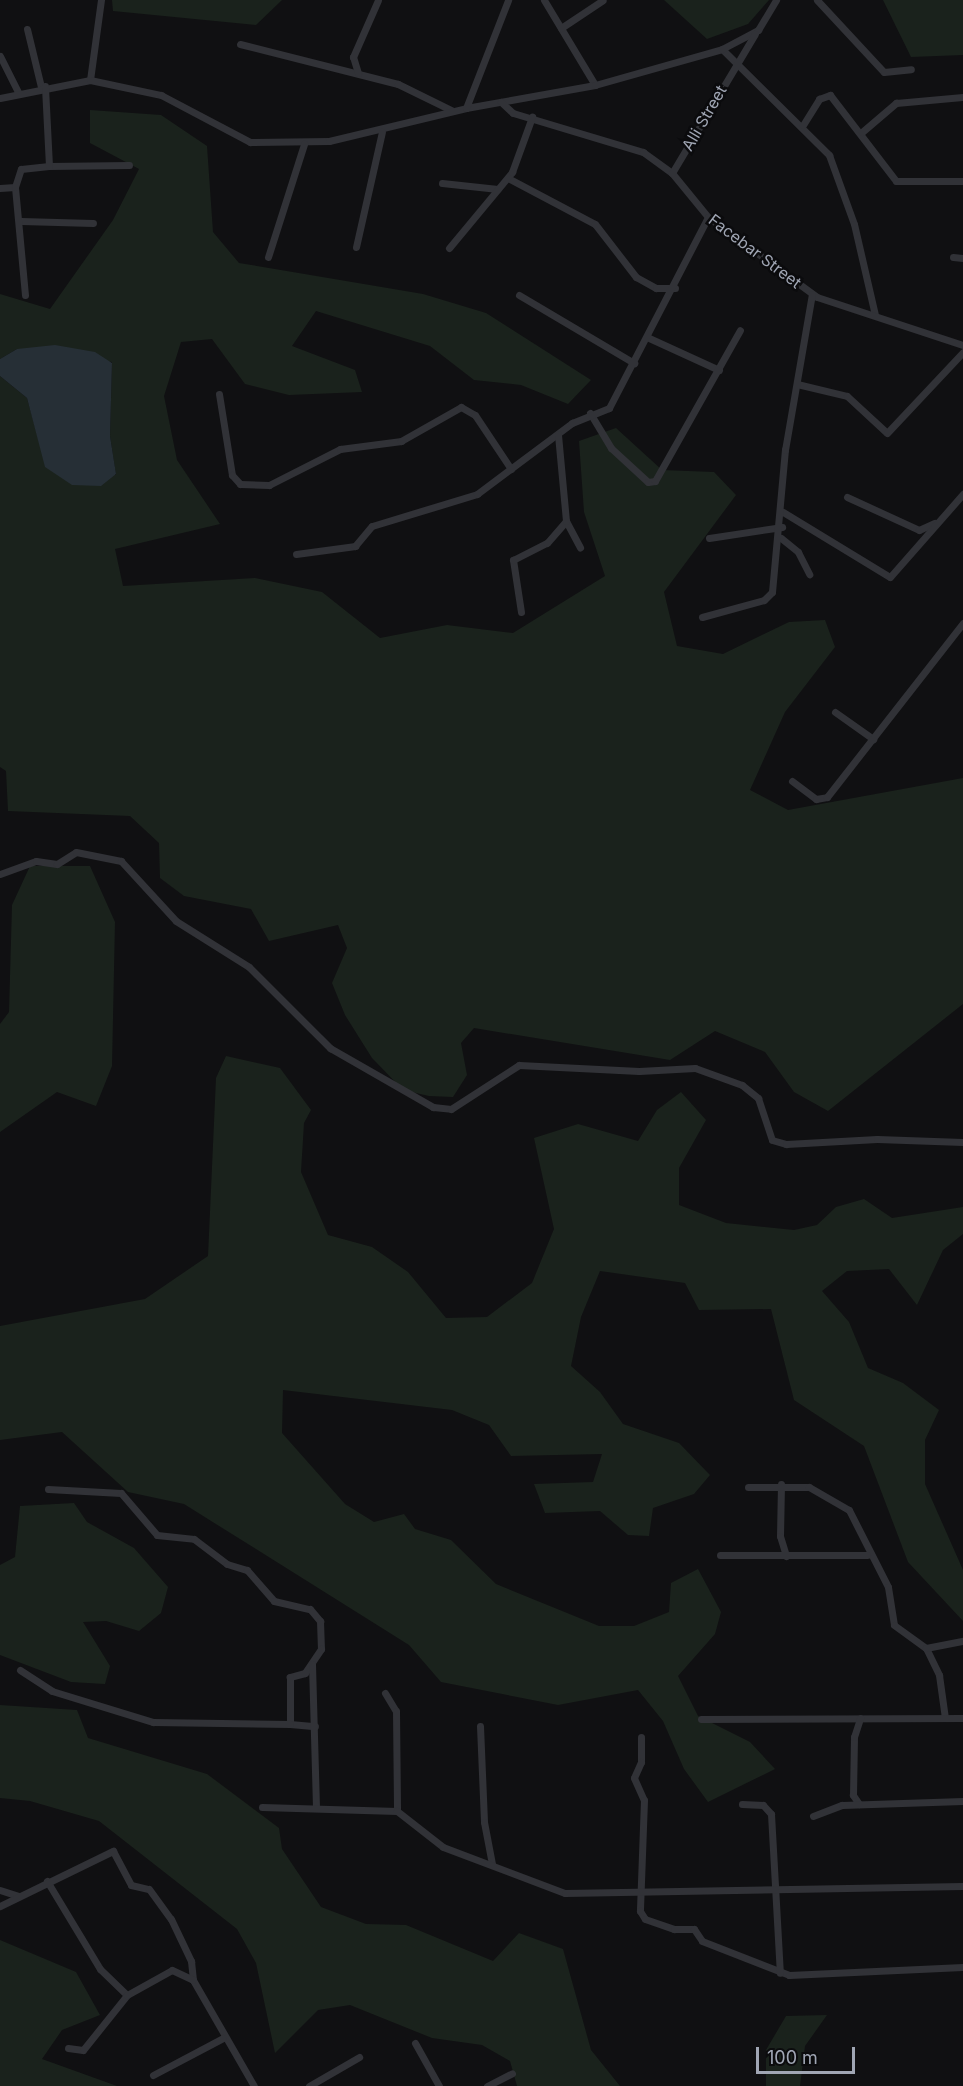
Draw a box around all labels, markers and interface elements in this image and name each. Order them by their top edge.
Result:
street label: Alli Street [678,82,730,154]
street label: Facebar Street [705,210,805,292]
scale bar [759,2035,858,2073]
text: 100 m [767,2047,818,2068]

